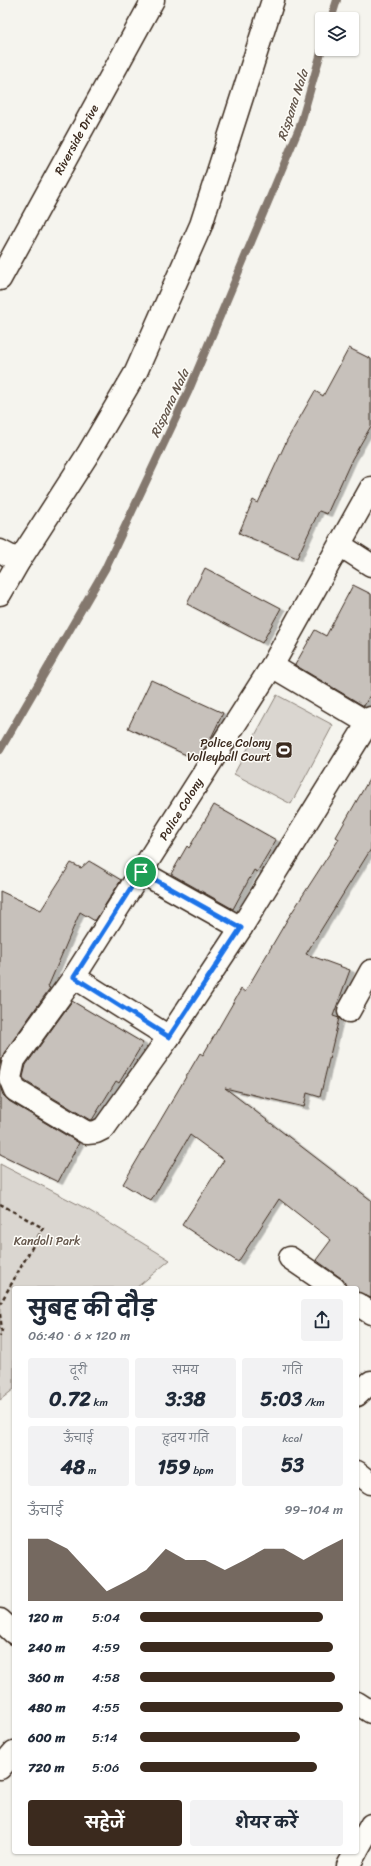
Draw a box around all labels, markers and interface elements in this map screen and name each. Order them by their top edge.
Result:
map controls [315,12,359,56]
button: layers [315,12,359,56]
water label: Rispana Nala [270,65,315,144]
street label: Riverside Drive [48,100,105,179]
water label: Rispana Nala [143,364,196,441]
place label: Police Colony Volleyball Court [187,732,272,768]
sports icon: Police Colony Volleyball Court [274,740,294,760]
street label: Police Colony [153,773,209,845]
pin [124,855,158,889]
icon: arrive [130,861,152,883]
park label: Kandoli Park [14,1230,81,1252]
text: सुबह की दौड़ [28,1289,156,1328]
button: share [301,1299,343,1341]
text: 06:40 · 6 × 120 m [28,1324,130,1347]
text: दूरी [70,1361,87,1380]
text: समय [172,1361,199,1380]
text: गति [282,1361,303,1380]
text: 0.72 [49,1382,91,1417]
text: 3:38 [165,1382,206,1417]
text: 5:03 [260,1382,302,1417]
text: km [91,1393,108,1412]
text: /km [302,1393,325,1412]
text: ऊँचाई [64,1429,93,1448]
text: हृदय गति [162,1429,209,1448]
text: kcal [283,1429,303,1448]
text: 53 [281,1448,304,1483]
text: 48 [61,1450,85,1485]
text: 159 [157,1450,190,1485]
text: m [85,1461,96,1480]
text: bpm [190,1461,214,1480]
text: 99–104 m [284,1498,343,1521]
text: ऊँचाई [28,1499,63,1522]
text: 120 m [28,1606,63,1629]
text: 5:04 [92,1606,120,1629]
text: 240 m [28,1636,65,1659]
text: 4:59 [92,1636,120,1659]
text: 360 m [28,1666,64,1689]
text: 4:58 [92,1666,120,1689]
text: 480 m [28,1696,66,1719]
text: 4:55 [92,1696,120,1719]
text: 600 m [28,1726,65,1749]
text: 5:14 [92,1726,118,1749]
text: 720 m [28,1756,65,1779]
text: 5:06 [92,1756,119,1779]
button: सहेजें [28,1800,182,1846]
button: शेयर करें [190,1800,343,1846]

